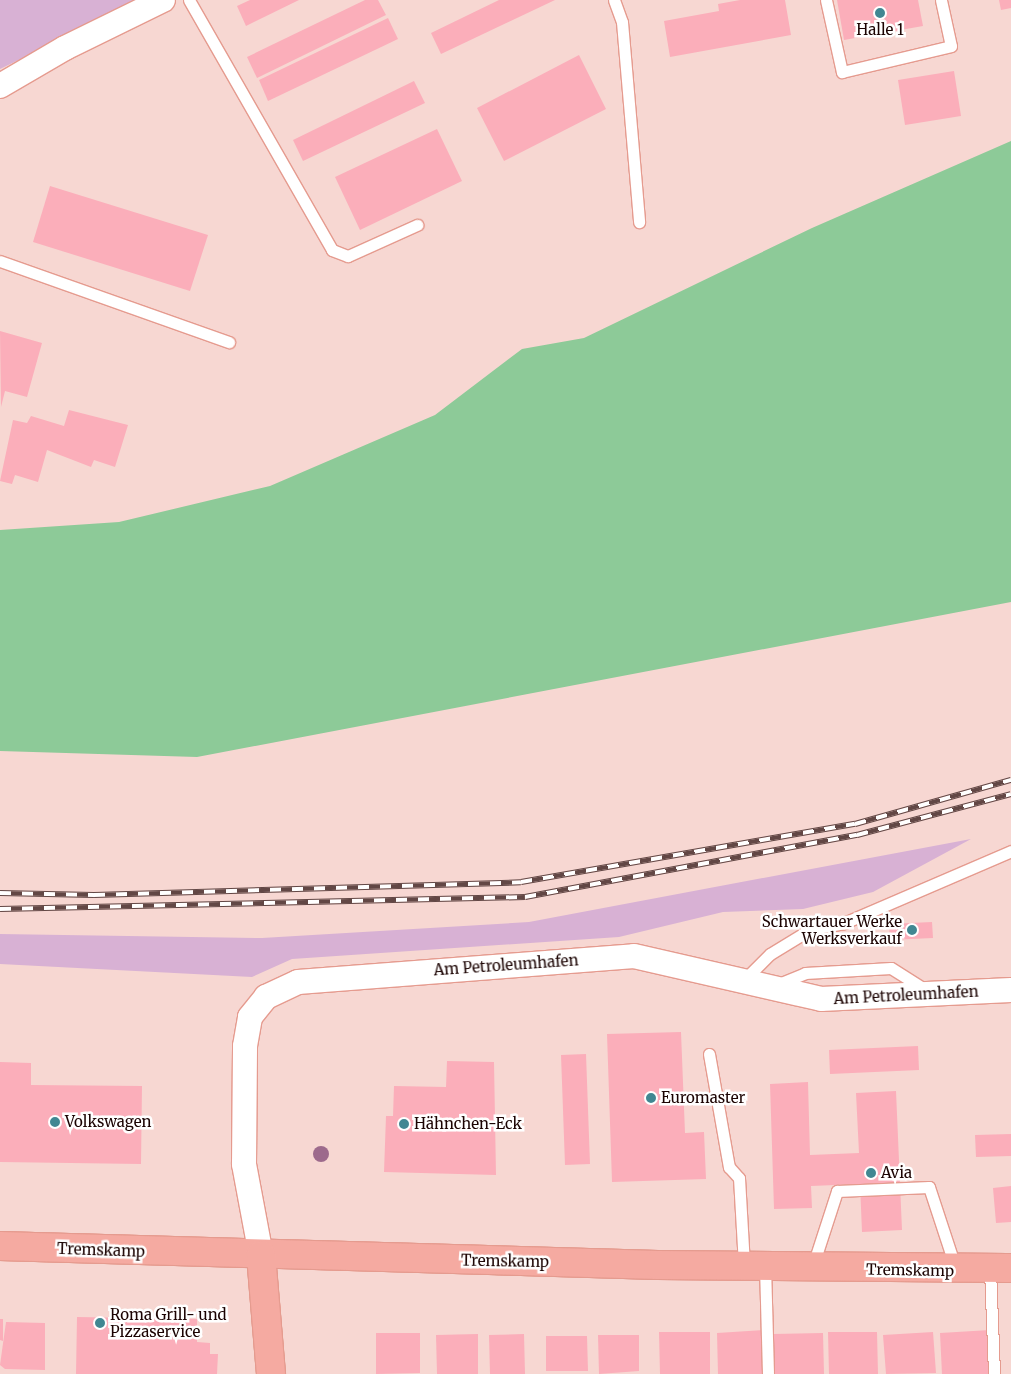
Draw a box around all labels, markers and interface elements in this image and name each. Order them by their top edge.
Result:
marker: Halle 1 [874,7,886,19]
place label: Halle 1 [856,21,904,39]
place label: Schwartauer Werke Werksverkauf [762,912,902,947]
marker: Schwartauer Werke Werksverkauf [906,924,918,936]
street label: Am Petroleumhafen [433,951,579,979]
street label: Am Petroleumhafen [833,982,979,1008]
place label: Euromaster [661,1089,745,1107]
marker: Euromaster [645,1092,657,1104]
place label: Volkswagen [65,1113,152,1131]
place label: Hähnchen-Eck [414,1115,522,1133]
marker: Volkswagen [49,1116,61,1128]
marker: Hähnchen-Eck [398,1118,410,1130]
place label: Avia [881,1164,912,1182]
marker: Avia [865,1167,877,1179]
street label: Tremskamp [57,1239,145,1261]
street label: Tremskamp [461,1251,549,1271]
street label: Tremskamp [866,1260,954,1280]
place label: Roma Grill- und Pizzaservice [110,1305,227,1340]
marker: Roma Grill- und Pizzaservice [94,1317,106,1329]

